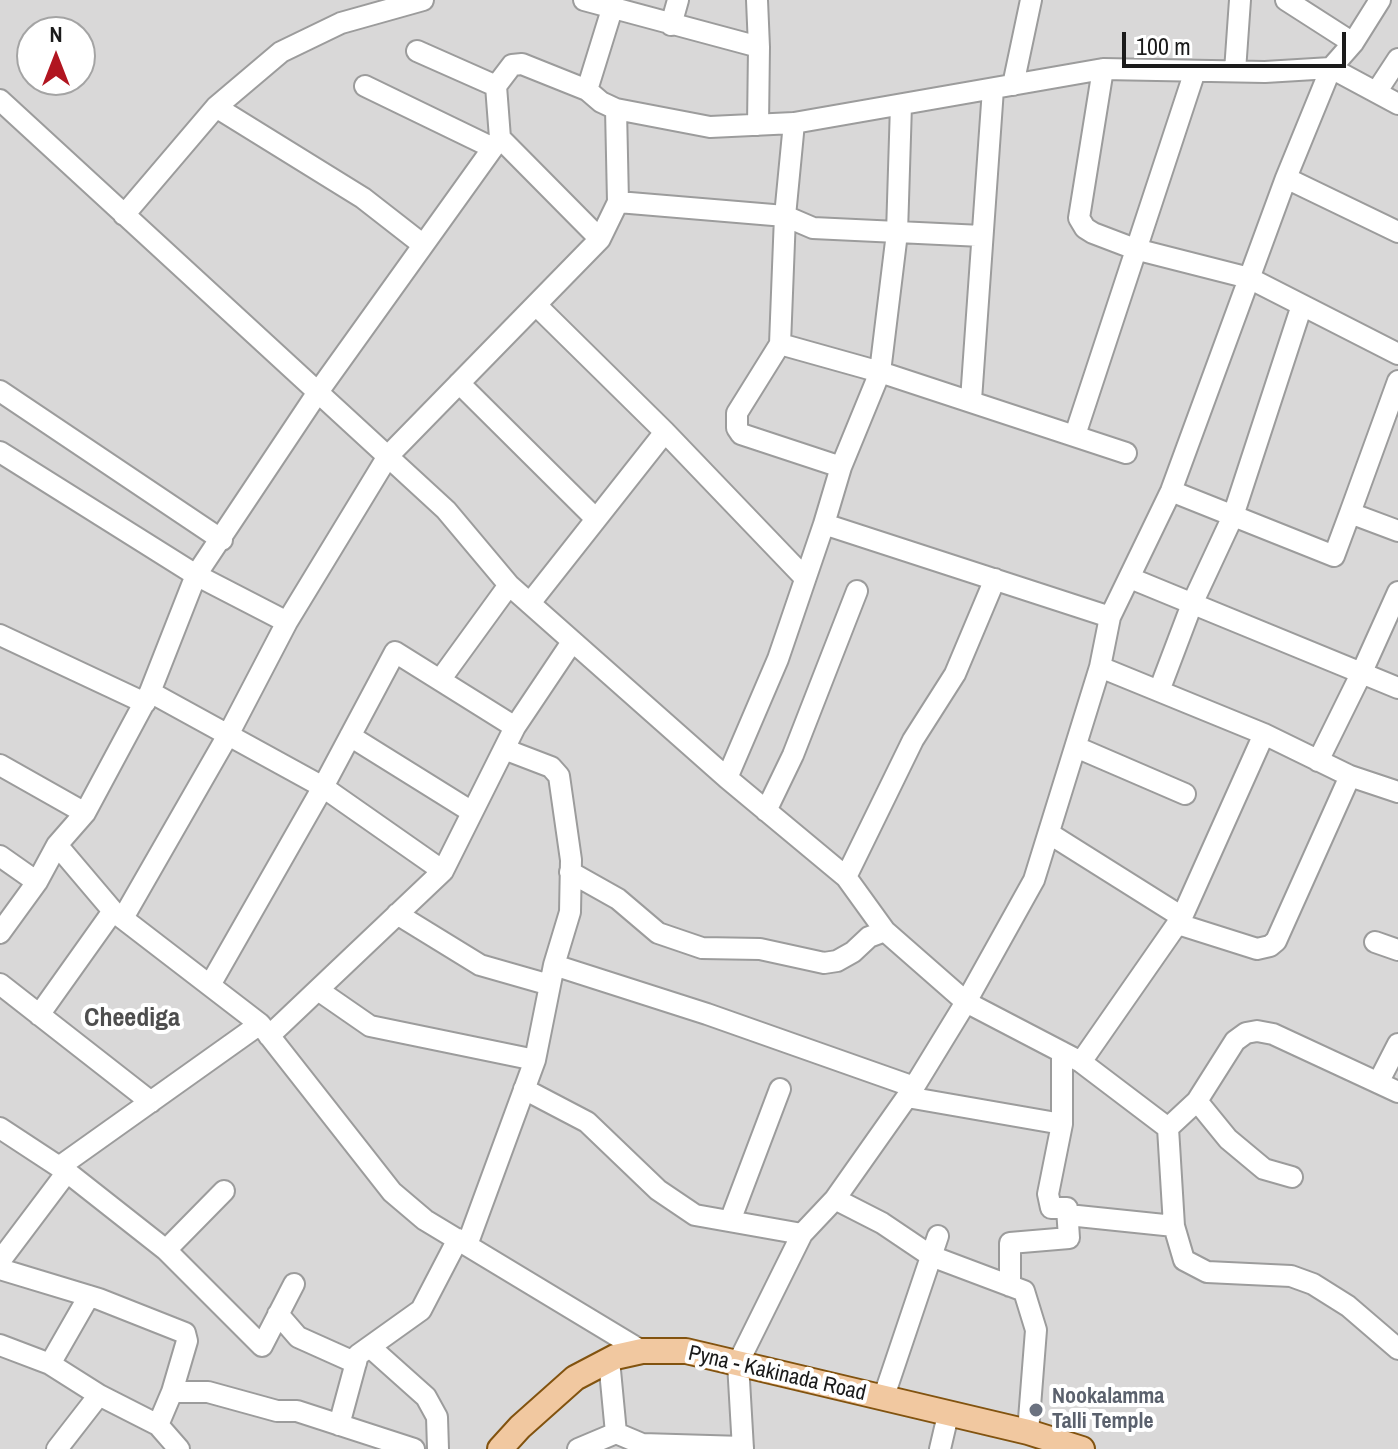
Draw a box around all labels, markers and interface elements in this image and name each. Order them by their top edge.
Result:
north arrow [16,16,96,96]
scale bar [1126,16,1350,66]
text: N [49,19,63,49]
text: 100 m [1136,30,1191,62]
district label: Cheediga [84,1003,180,1035]
street label: Pyna - Kakinada Road [686,1341,868,1407]
place label: Nookalamma Talli Temple [1052,1384,1164,1436]
marker: Nookalamma Talli Temple [1027,1401,1045,1419]

